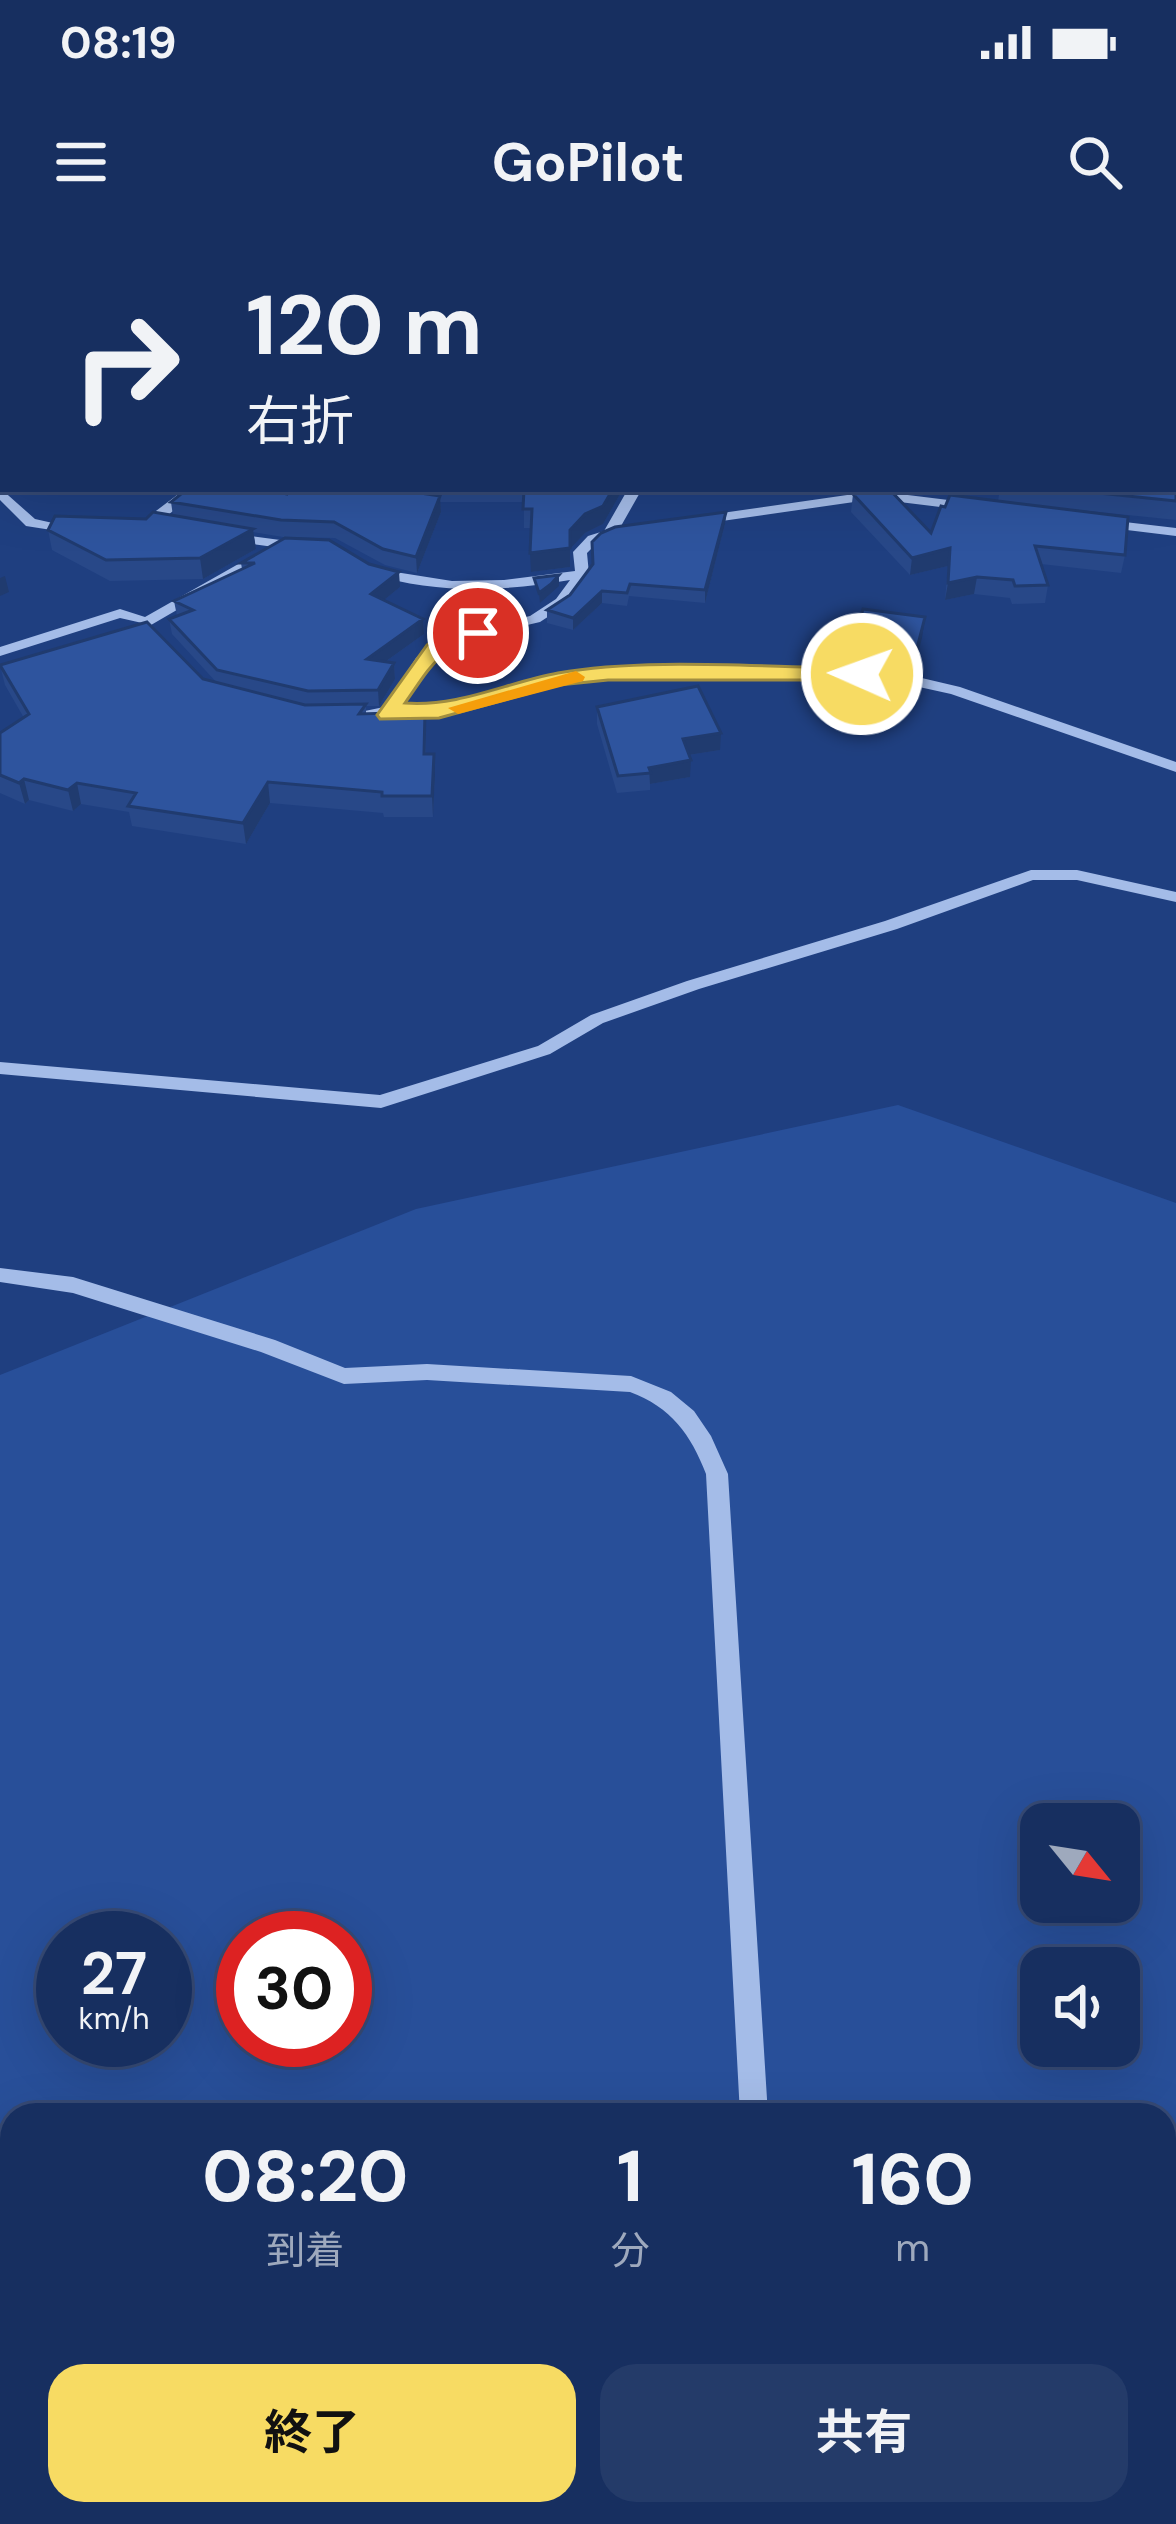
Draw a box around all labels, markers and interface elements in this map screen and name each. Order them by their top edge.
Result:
text: 08:19 [60,13,177,72]
text: GoPilot [492,127,684,198]
icon: menu [48,129,114,195]
icon: search [1062,129,1128,195]
text: 120 m [246,271,483,380]
icon: right [48,288,204,444]
text: 右折 [246,386,354,457]
pin [427,582,529,684]
icon: arrive [445,600,511,666]
position arrow [799,611,925,737]
north arrow [1020,1803,1140,1923]
map controls [1020,1803,1140,2067]
speed limit sign: 30 [216,1911,372,2067]
text: 27 [81,1934,147,2013]
button: sound [1020,1947,1140,2067]
text: km/h [79,1999,149,2038]
text: 08:20 [202,2130,408,2223]
text: 1 [617,2130,643,2223]
text: 160 [851,2133,974,2226]
text: m [895,2222,930,2273]
text: 到着 [266,2225,344,2276]
text: 分 [610,2225,649,2276]
button: 終了 [48,2364,576,2502]
button: 共有 [600,2364,1128,2502]

